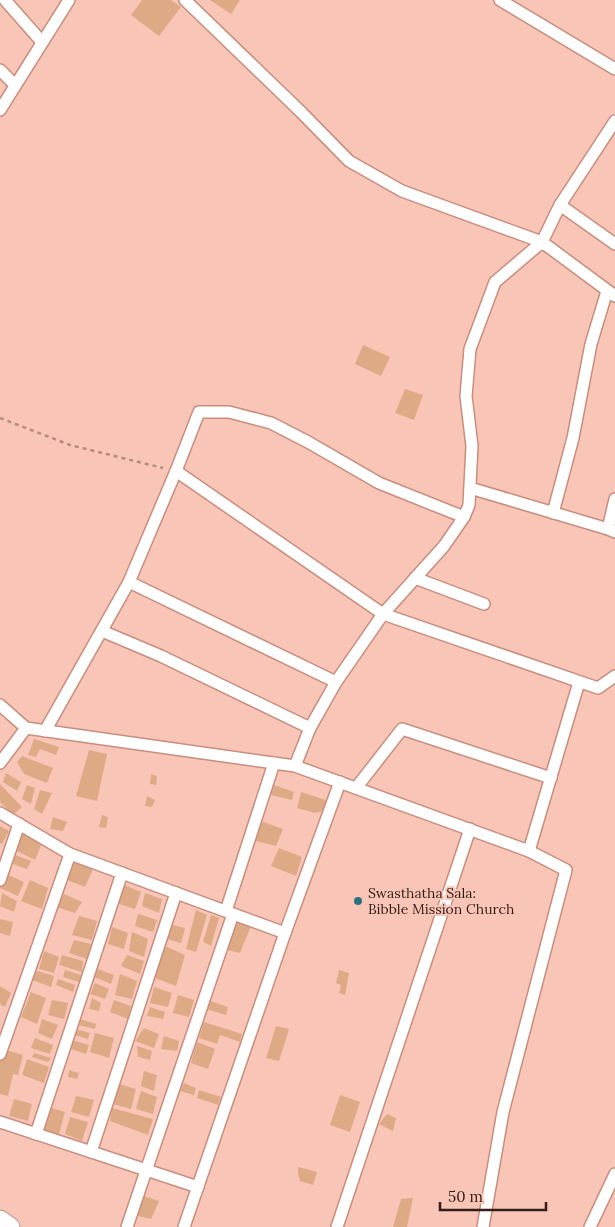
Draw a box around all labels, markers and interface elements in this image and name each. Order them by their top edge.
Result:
place label: Swasthatha Sala: Bibble Mission Church [368,884,514,918]
marker: Swasthatha Sala: Bibble Mission Church [352,895,364,907]
scale bar [440,1180,546,1212]
text: 50 m [448,1187,483,1206]

